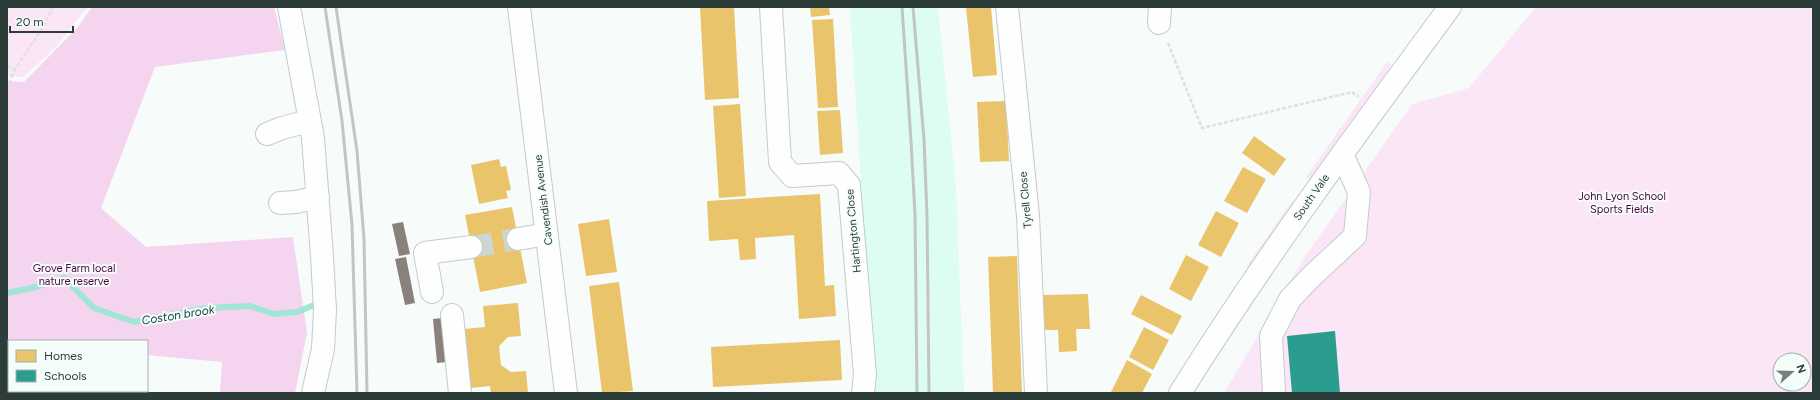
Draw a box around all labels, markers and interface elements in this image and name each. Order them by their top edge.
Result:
scale bar [10,8,73,34]
text: 20 m [16,15,44,29]
street label: Cavendish Avenue [531,154,556,246]
street label: Tyrell Close [1017,171,1034,229]
street label: South Vale [1291,172,1332,223]
street label: Hartington Close [843,188,864,273]
park label: John Lyon School Sports Fields [1578,190,1666,216]
park label: Grove Farm local nature reserve [33,262,115,288]
water label: Coston brook [141,302,217,328]
legend [8,340,148,392]
text: Homes [44,349,83,363]
north arrow [1772,352,1812,392]
text: N [1793,363,1808,375]
text: Schools [44,369,87,383]

